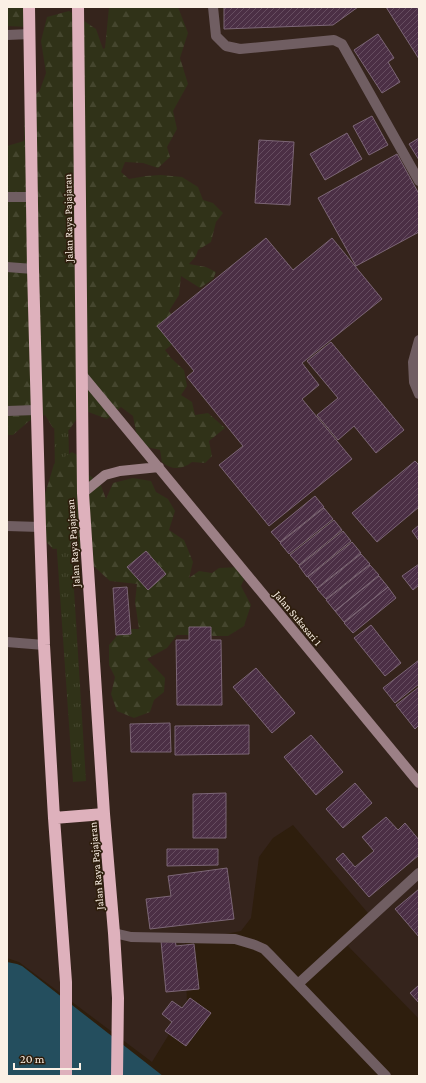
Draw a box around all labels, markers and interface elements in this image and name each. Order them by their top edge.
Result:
street label: Jalan Raya Pajajaran [61,174,76,263]
street label: Jalan Raya Pajajaran [64,498,83,588]
street label: Jalan Sukasari 1 [270,588,325,649]
street label: Jalan Raya Pajajaran [86,821,107,911]
scale bar [14,1045,80,1071]
text: 20 m [20,1052,45,1066]

